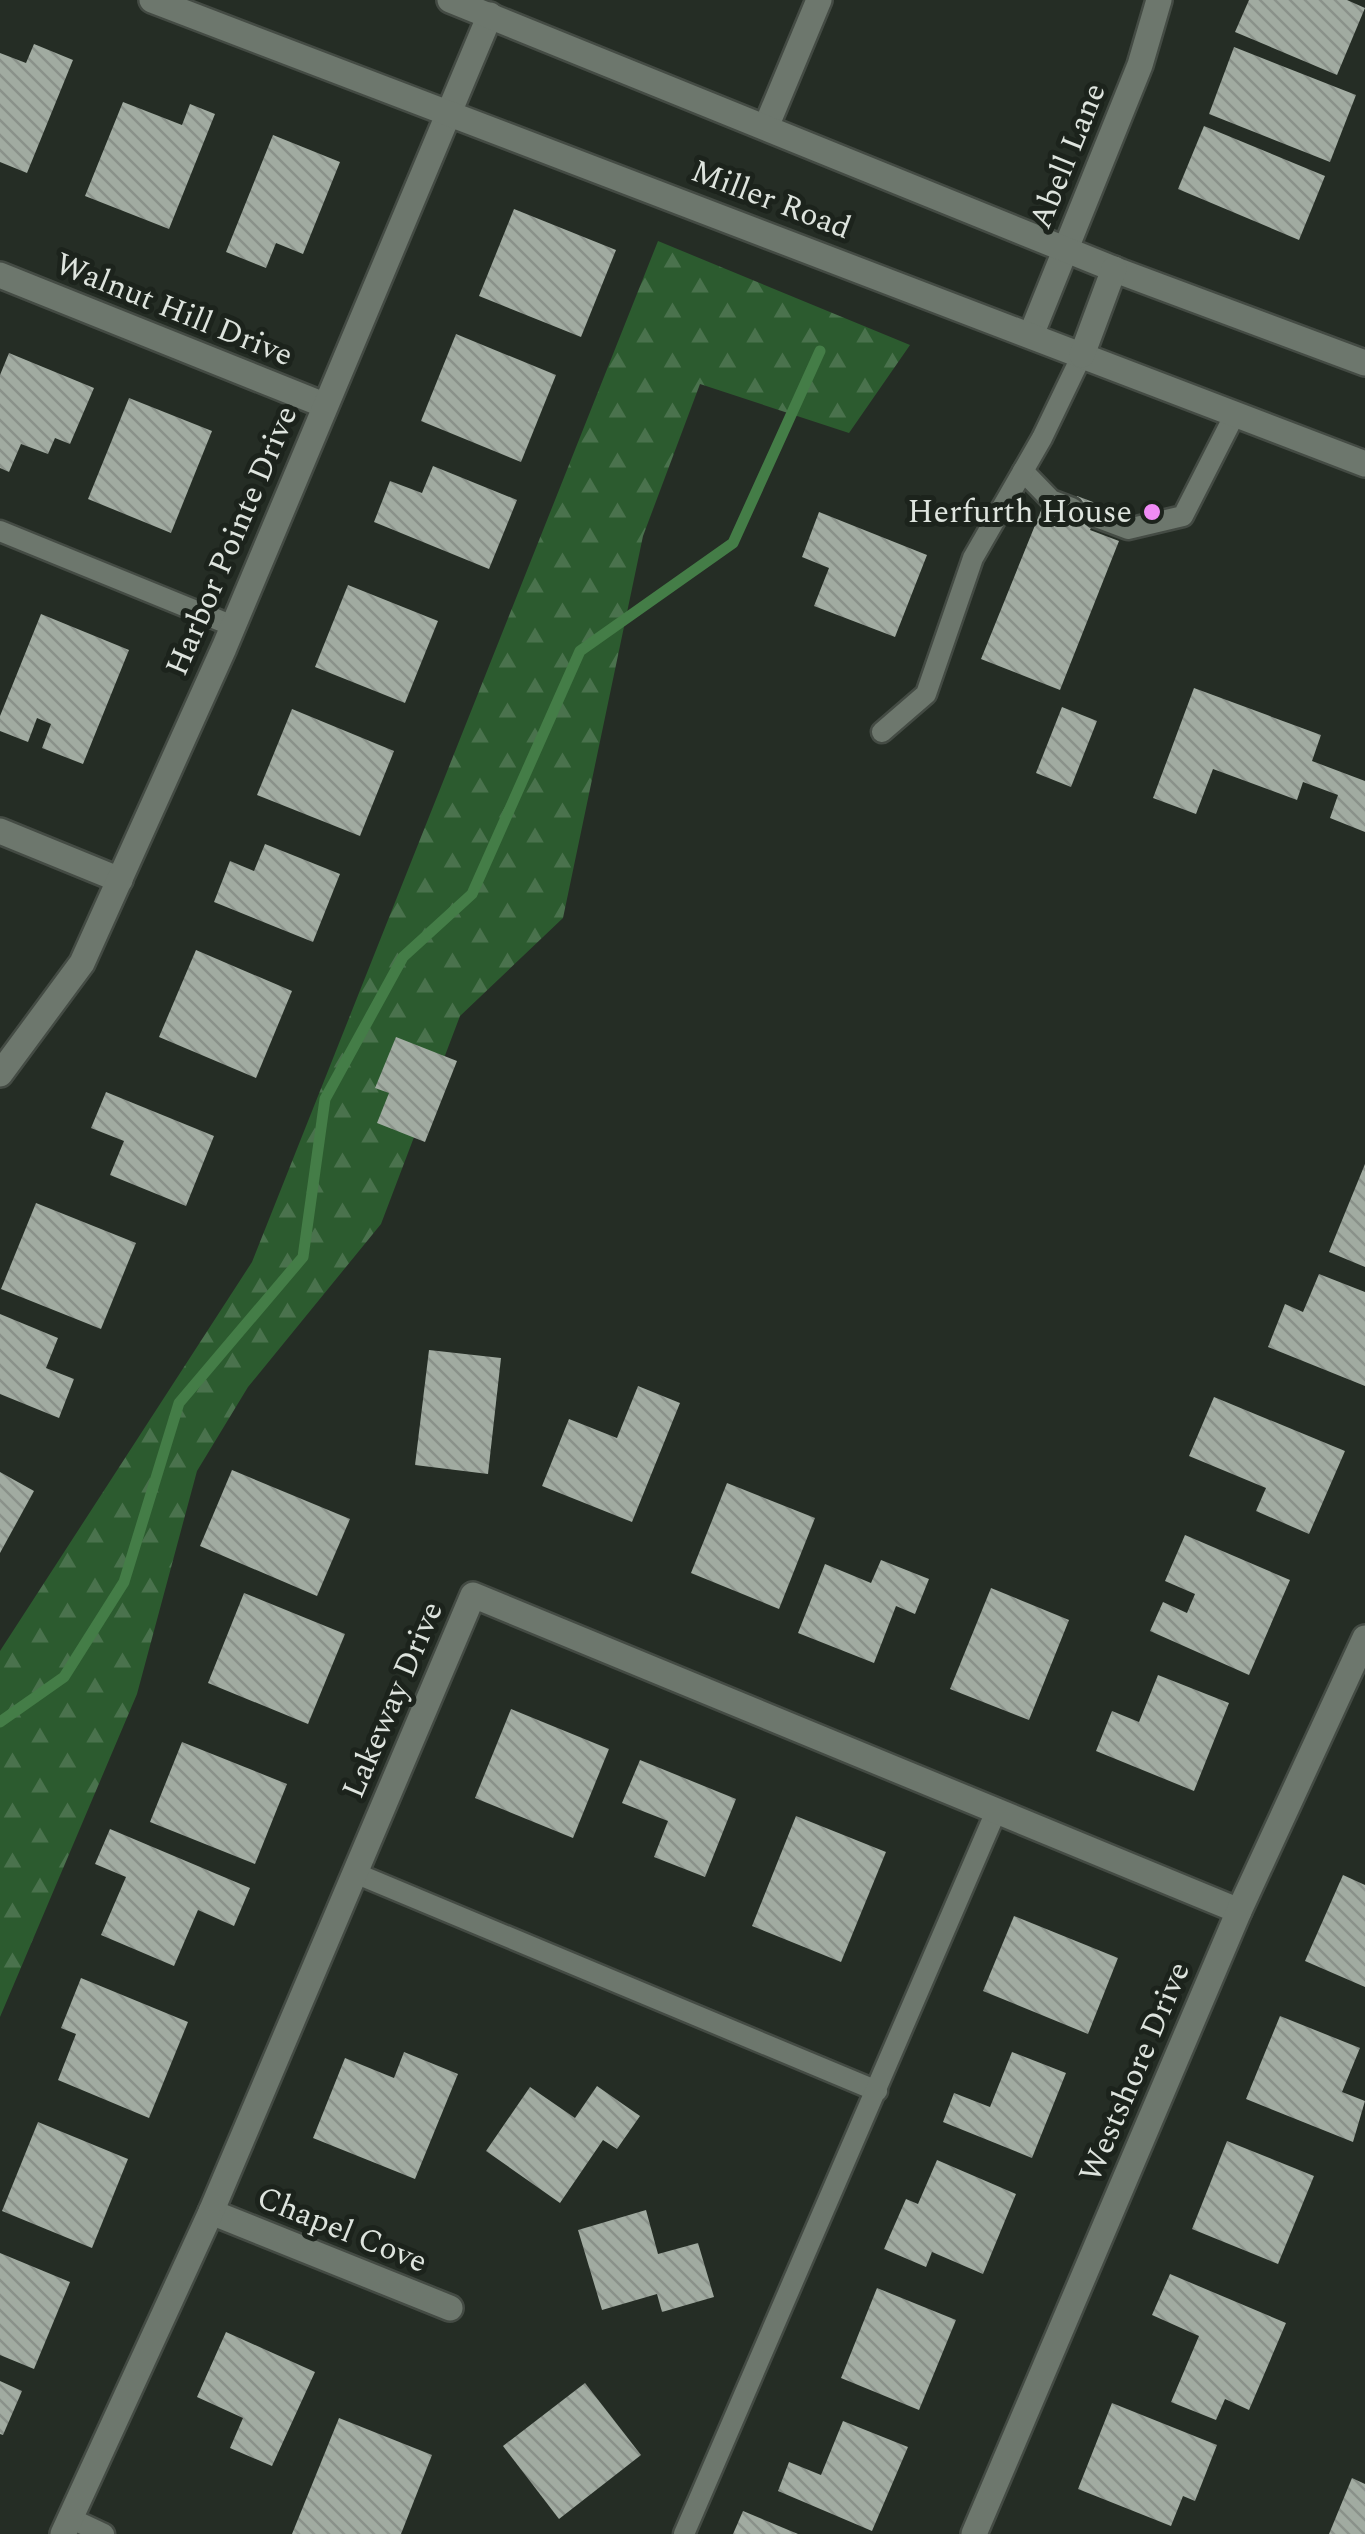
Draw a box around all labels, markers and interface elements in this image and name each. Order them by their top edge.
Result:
street label: Abell Lane [1016,76,1120,236]
street label: Miller Road [684,147,858,253]
street label: Walnut Hill Drive [48,240,300,380]
street label: Harbor Pointe Drive [153,398,311,684]
place label: Herfurth House [908,488,1132,537]
marker: Herfurth House [1141,501,1163,523]
street label: Lakeway Drive [329,1594,457,1806]
street label: Westshore Drive [1066,1954,1204,2190]
street label: Chapel Cove [249,2174,435,2286]

